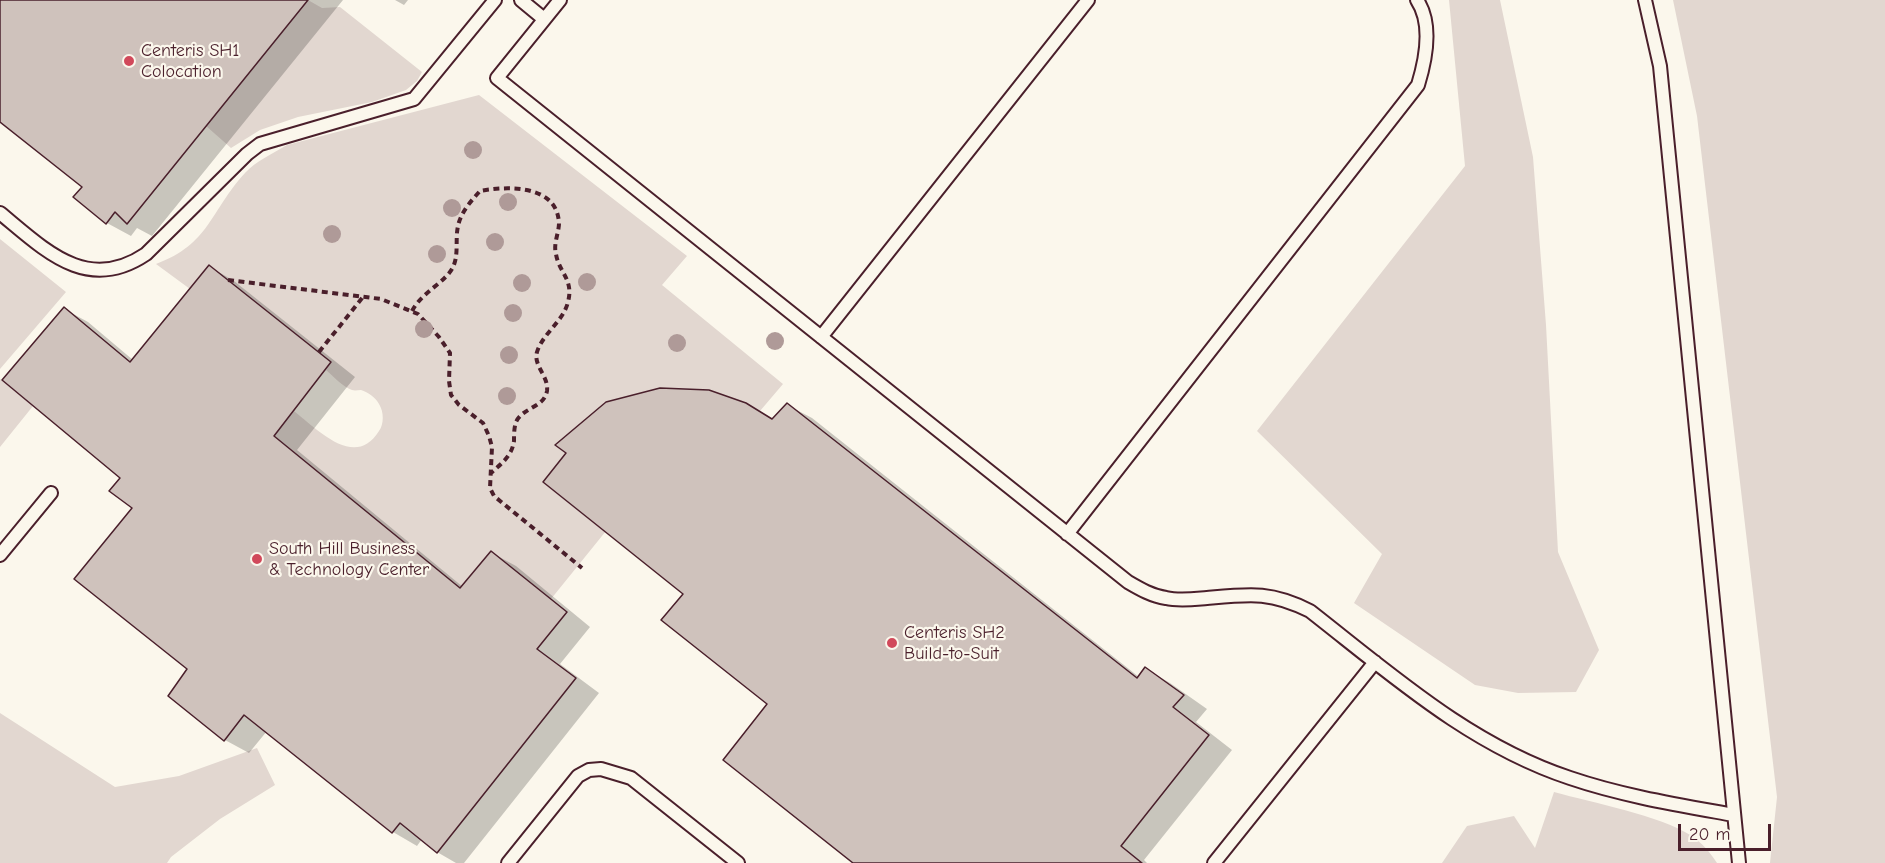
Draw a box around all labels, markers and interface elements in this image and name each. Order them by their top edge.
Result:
place label: Centeris SH1 Colocation [141,40,239,82]
marker: Centeris SH1 Colocation [122,54,136,68]
place label: South Hill Business & Technology Center [269,538,429,580]
marker: South Hill Business & Technology Center [250,552,264,566]
place label: Centeris SH2 Build-to-Suit [904,622,1005,664]
marker: Centeris SH2 Build-to-Suit [885,636,899,650]
scale bar [1681,812,1774,850]
text: 20 m [1689,824,1730,845]

